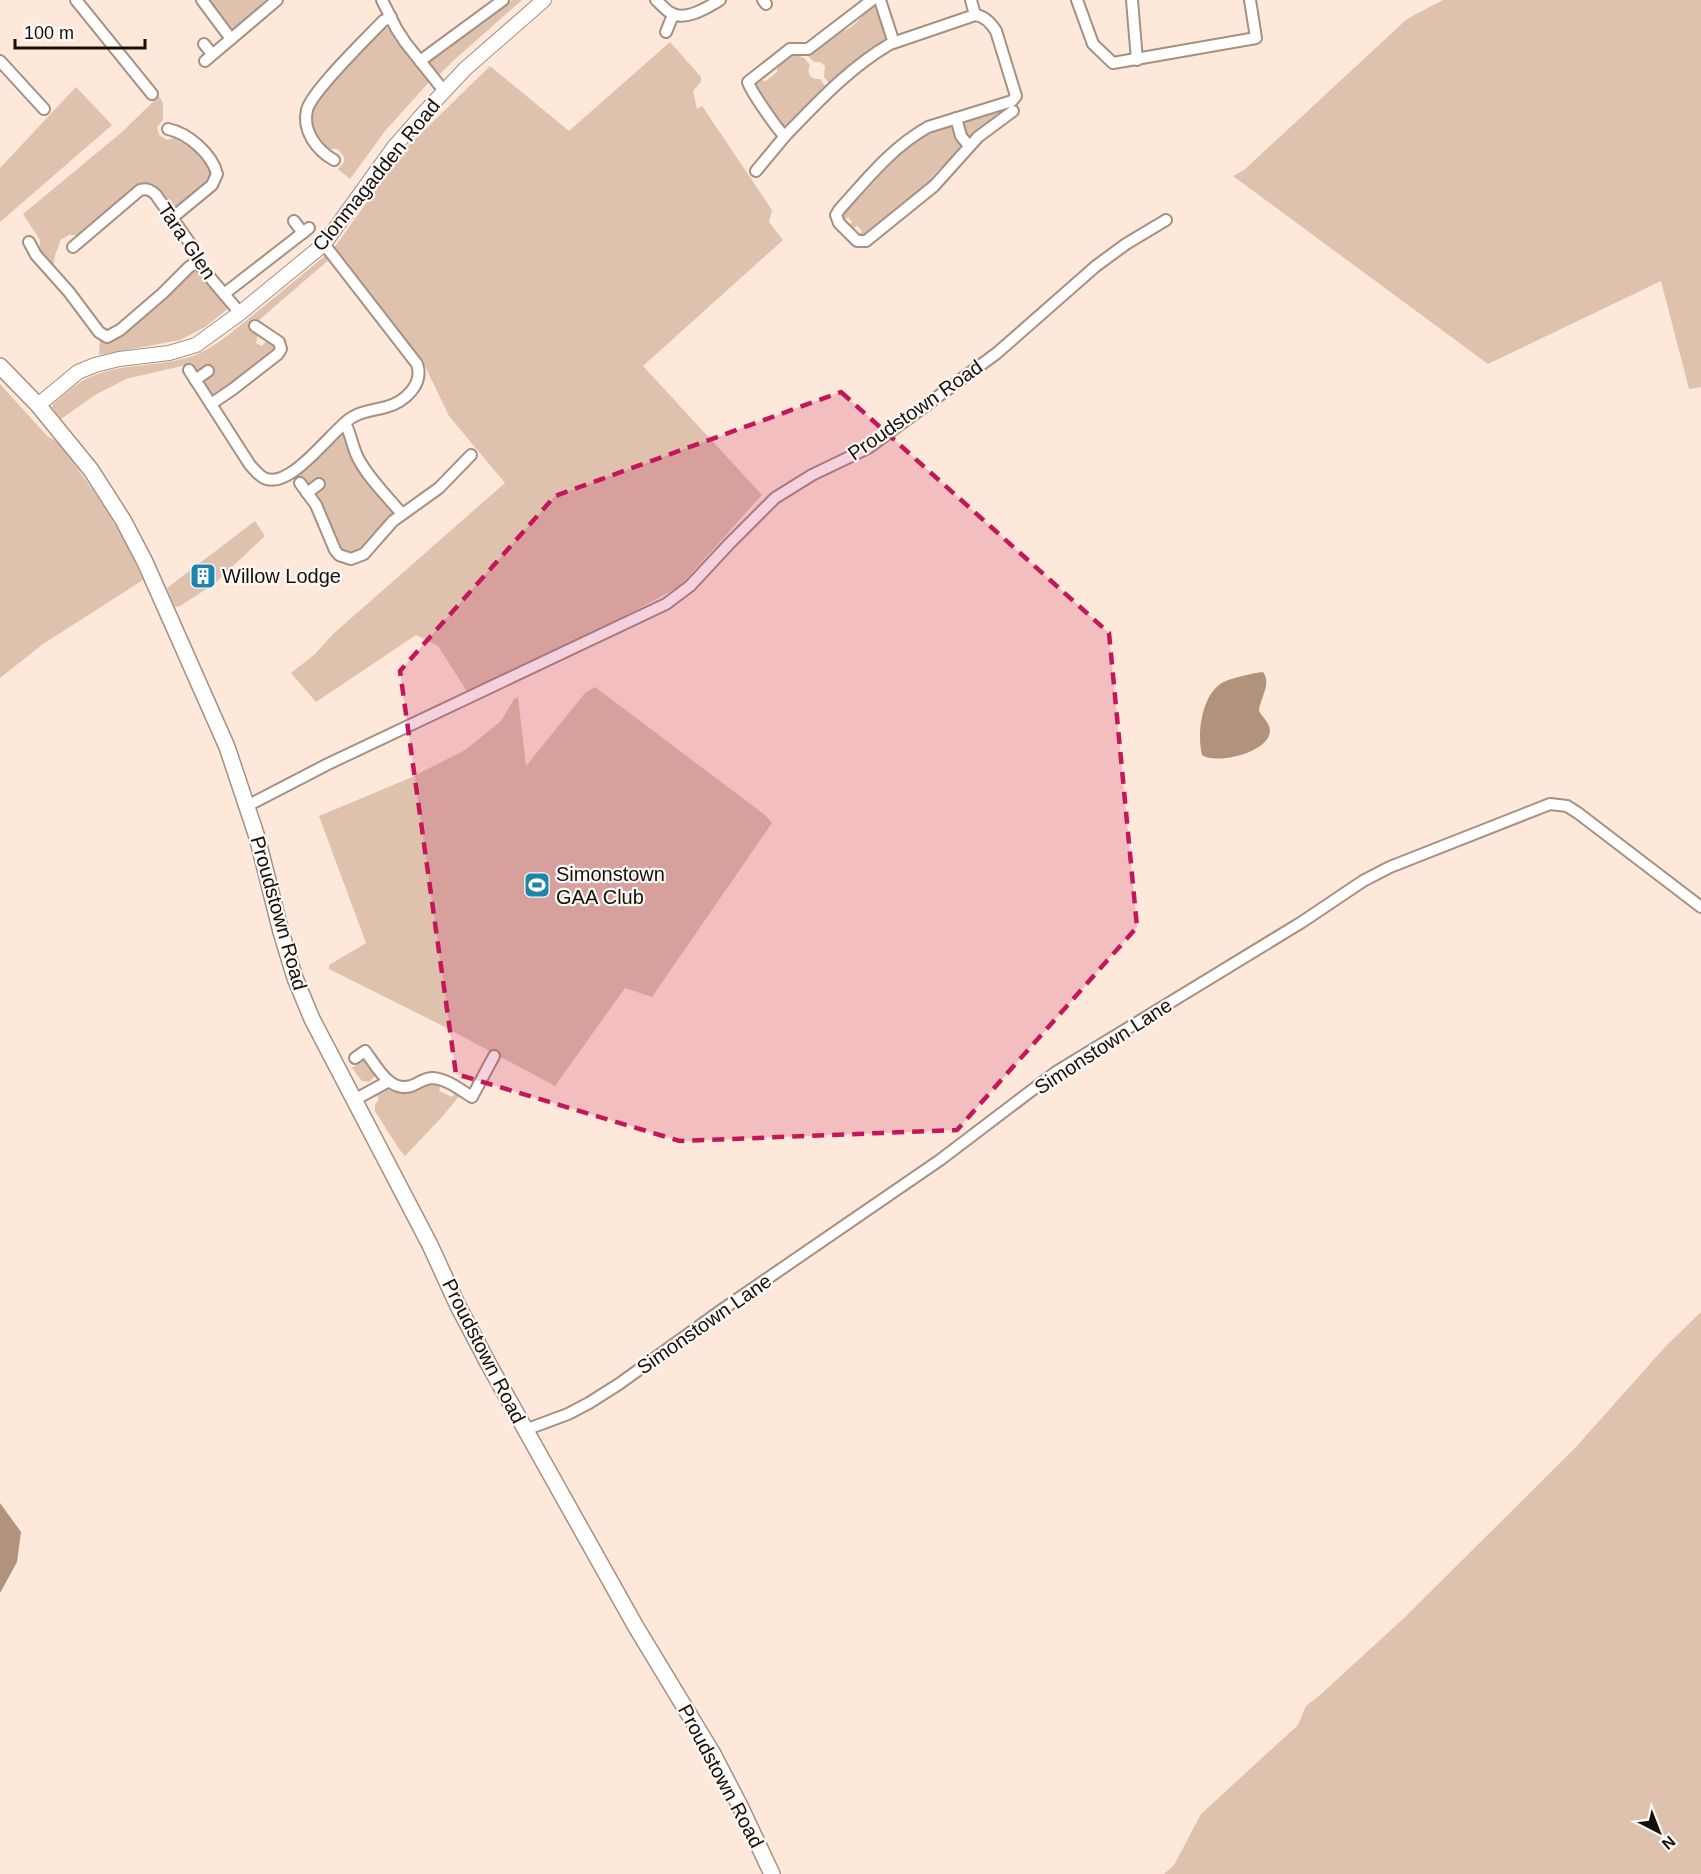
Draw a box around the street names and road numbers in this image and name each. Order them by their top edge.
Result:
street label: Clonmagadden Road [308,95,444,255]
street label: Tara Glen [154,199,220,283]
street label: Proudstown Road [844,355,986,465]
street label: Proudstown Road [247,834,311,992]
street label: Simonstown Lane [1030,993,1176,1099]
street label: Simonstown Lane [633,1269,775,1379]
street label: Proudstown Road [438,1275,530,1427]
street label: Proudstown Road [674,1701,768,1851]

